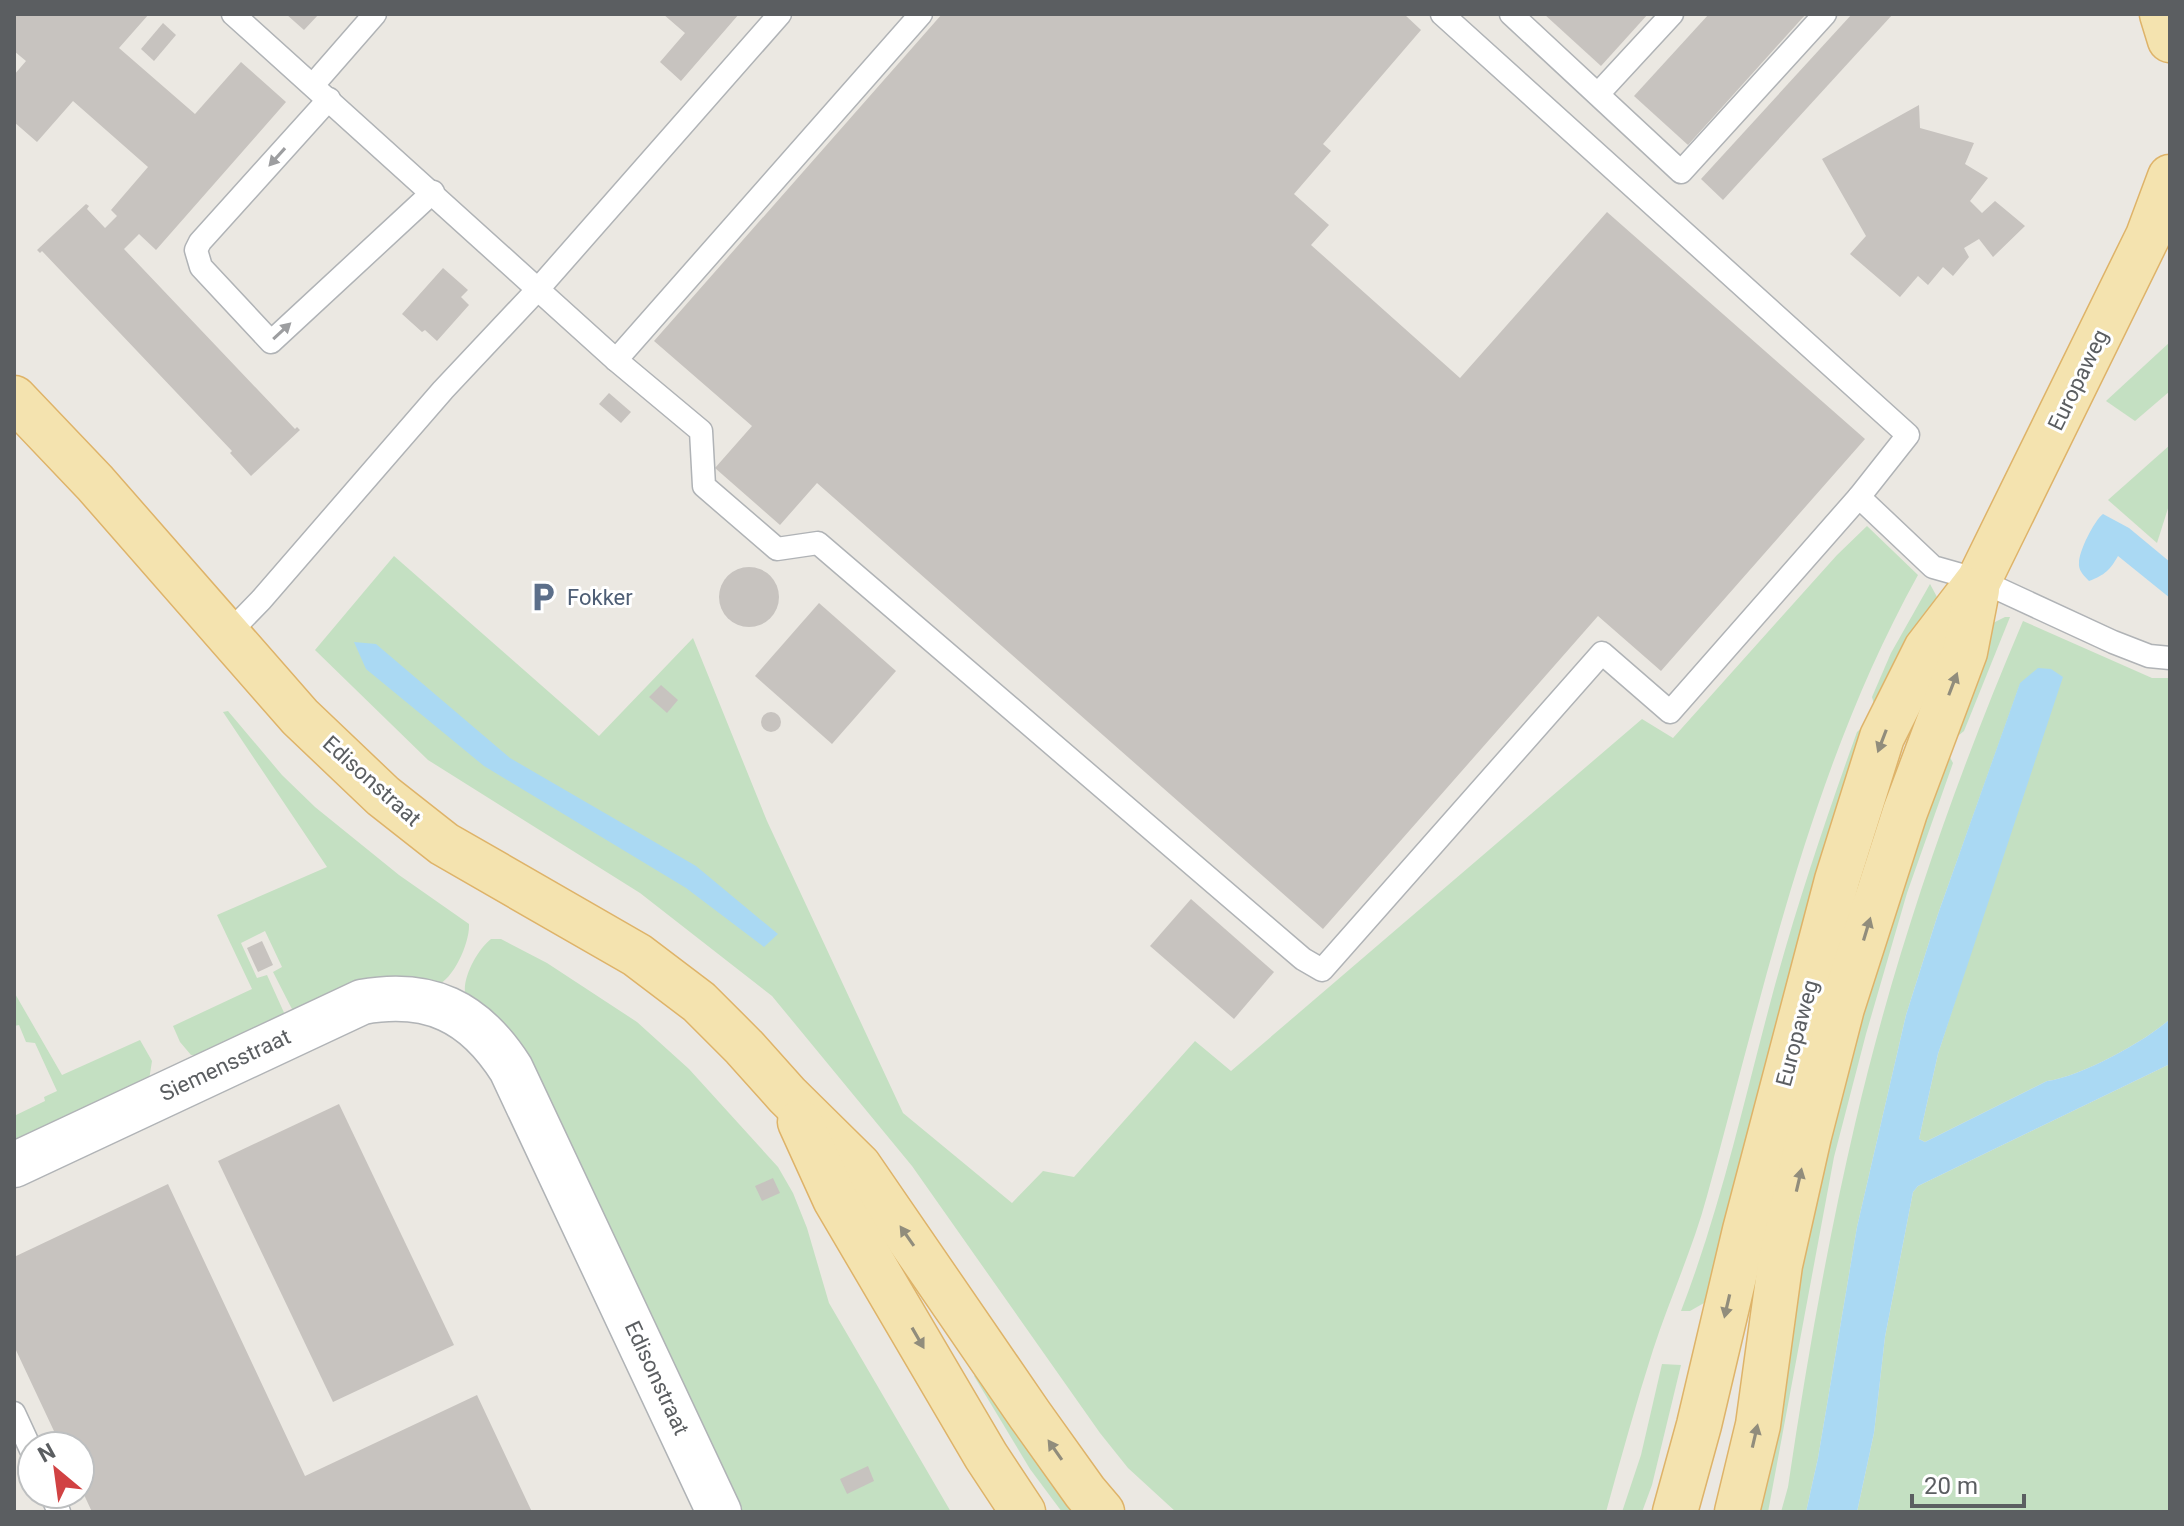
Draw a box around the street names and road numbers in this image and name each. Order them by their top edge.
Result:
street label: Europaweg [2043,325,2113,435]
street label: Edisonstraat [318,731,426,831]
street label: Europaweg [1771,977,1823,1089]
street label: Siemensstraat [156,1024,294,1106]
street label: Edisonstraat [620,1317,694,1439]

